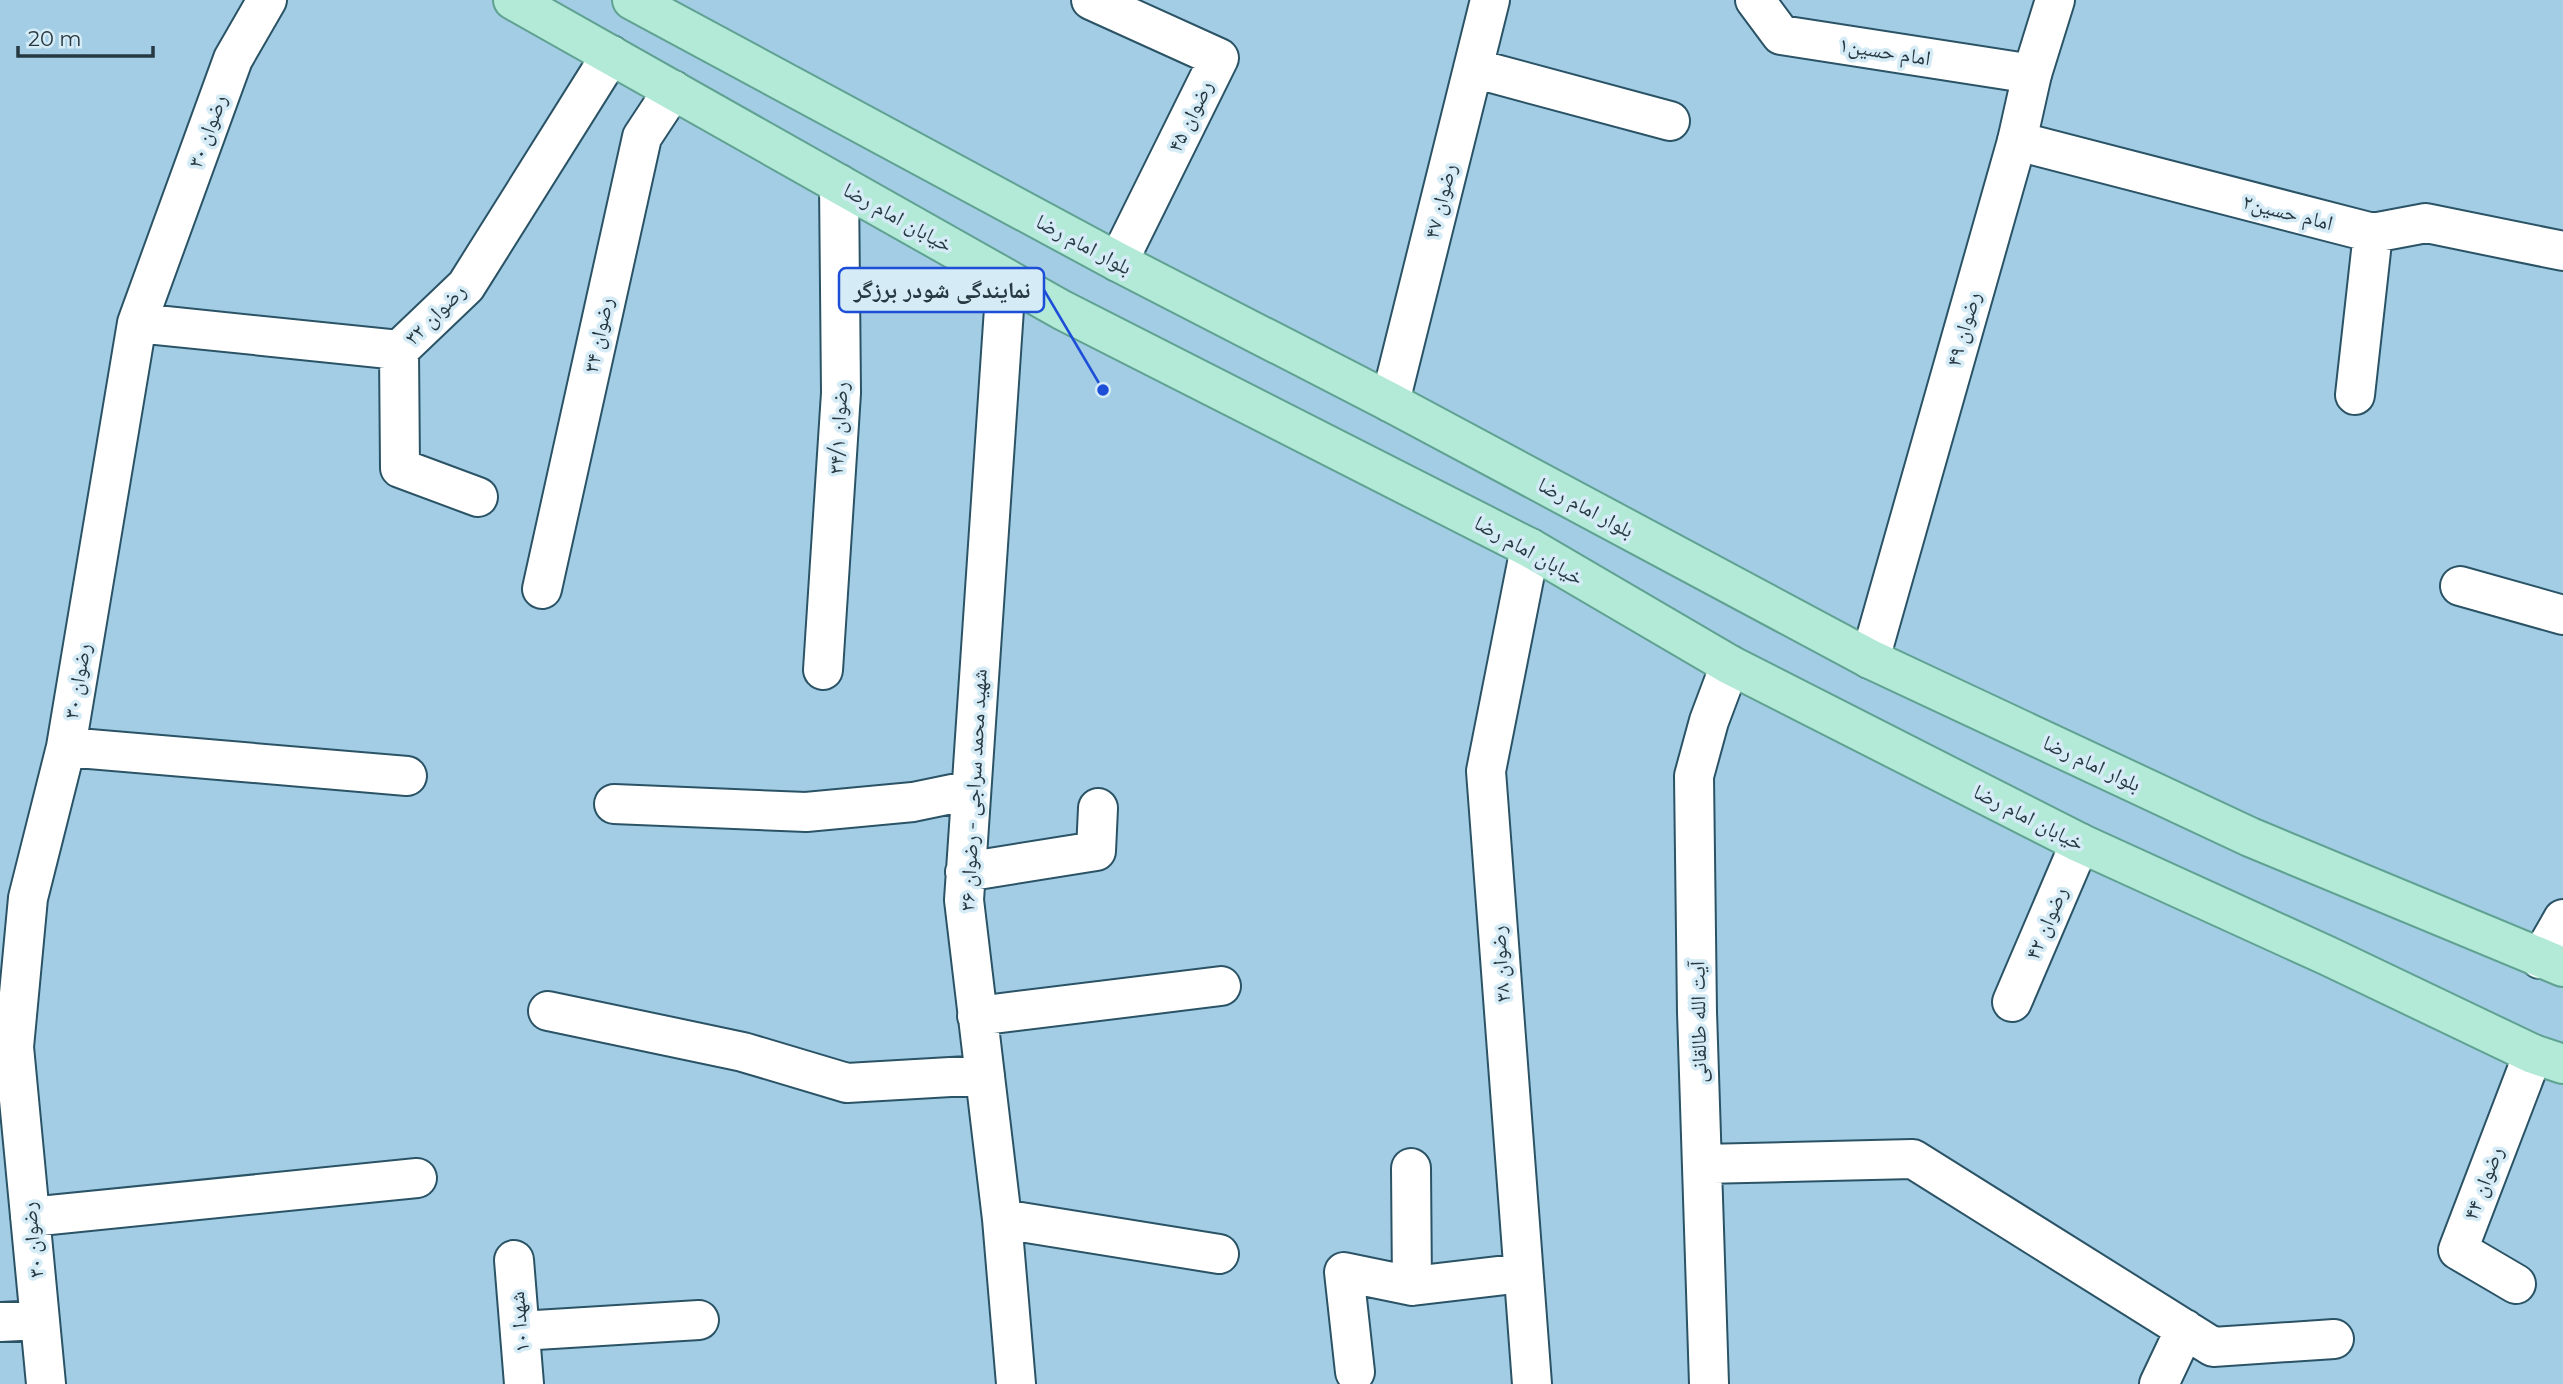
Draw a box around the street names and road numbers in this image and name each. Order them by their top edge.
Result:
street label: امام حسین۱ [1837,31,1933,73]
street label: رضوان ۴۵ [1162,76,1218,156]
street label: رضوان ۳۰ [182,91,232,171]
street label: رضوان ۴۷ [1419,161,1461,241]
street label: خیابان امام رضا [838,177,957,259]
street label: امام حسین۲ [2240,189,2336,237]
street label: بلوار امام رضا [1031,208,1136,281]
street label: رضوان ۳۲ [399,278,471,350]
street label: رضوان ۴۹ [1940,289,1986,369]
street label: رضوان ۳۴ [578,295,618,375]
street label: رضوان ۳۴/۱ [823,381,853,475]
street label: بلوار امام رضا [1533,471,1638,544]
street label: خیابان امام رضا [1469,510,1588,592]
street label: رضوان ۳۰ [58,641,96,721]
street label: شهید محمد سراجی - رضوان ۳۶ [954,668,993,912]
street label: بلوار امام رضا [2038,729,2145,798]
street label: خیابان امام رضا [1969,778,2088,857]
street label: رضوان ۴۲ [2020,883,2072,963]
street label: رضوان ۳۸ [1485,925,1515,1003]
street label: آیت الله طالقانی [1684,960,1713,1083]
street label: رضوان ۴۴ [2458,1143,2508,1223]
street label: رضوان ۳۰ [16,1201,48,1279]
street label: شهدا ۱۰ [504,1290,534,1354]

